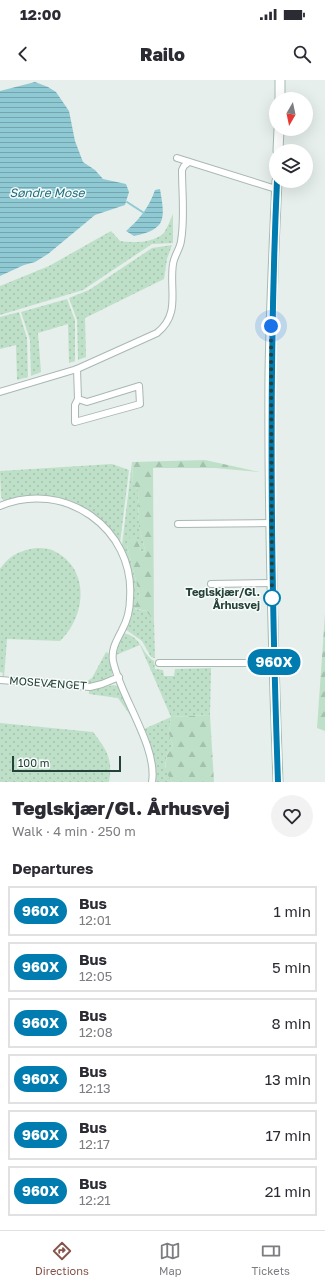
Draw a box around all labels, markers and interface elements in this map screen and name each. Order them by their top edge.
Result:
text: 12:00 [20,5,61,23]
icon: back [12,43,34,65]
text: Railo [140,43,185,65]
icon: search [291,43,313,65]
north arrow [269,92,313,136]
map controls [269,92,313,188]
button: layers [269,144,313,188]
water label: Søndre Mose [9,185,86,200]
your location [261,316,281,336]
place label: Teglskjær/Gl. Århusvej [186,585,260,611]
marker: Teglskjær/Gl. Århusvej [263,589,281,607]
line badge: 960X [246,649,302,675]
text: 960X [256,653,292,670]
street label: MOSEVÆNGET [9,673,87,692]
scale bar [12,754,121,773]
text: 100 m [18,756,49,769]
button: heart [271,795,313,837]
text: Teglskjær/Gl. Århusvej [12,796,230,819]
text: Walk · 4 min · 250 m [12,823,136,839]
text: Departures [12,859,93,877]
text: Bus [79,894,107,912]
text: 960X [22,902,59,919]
text: 1 min [273,902,311,920]
text: 12:01 [79,912,111,928]
text: Bus [79,950,107,968]
text: 960X [22,958,59,975]
text: 5 min [272,958,311,976]
text: 12:05 [79,968,112,984]
text: Bus [79,1006,107,1024]
text: 960X [22,1014,59,1031]
text: 8 min [272,1014,311,1032]
text: 12:08 [79,1024,113,1040]
text: Bus [79,1062,107,1080]
text: 960X [22,1070,59,1087]
text: 13 min [265,1070,311,1088]
text: 12:13 [79,1080,111,1096]
text: Bus [79,1118,107,1136]
text: 960X [22,1126,59,1143]
text: 17 min [266,1126,311,1144]
text: 12:17 [79,1136,110,1152]
text: Bus [79,1174,107,1192]
text: 960X [22,1182,59,1199]
text: 21 min [265,1182,311,1200]
text: 12:21 [79,1192,111,1208]
tab: Directions [35,1240,89,1277]
tab: Map [159,1240,181,1277]
tab: Tickets [252,1240,290,1277]

